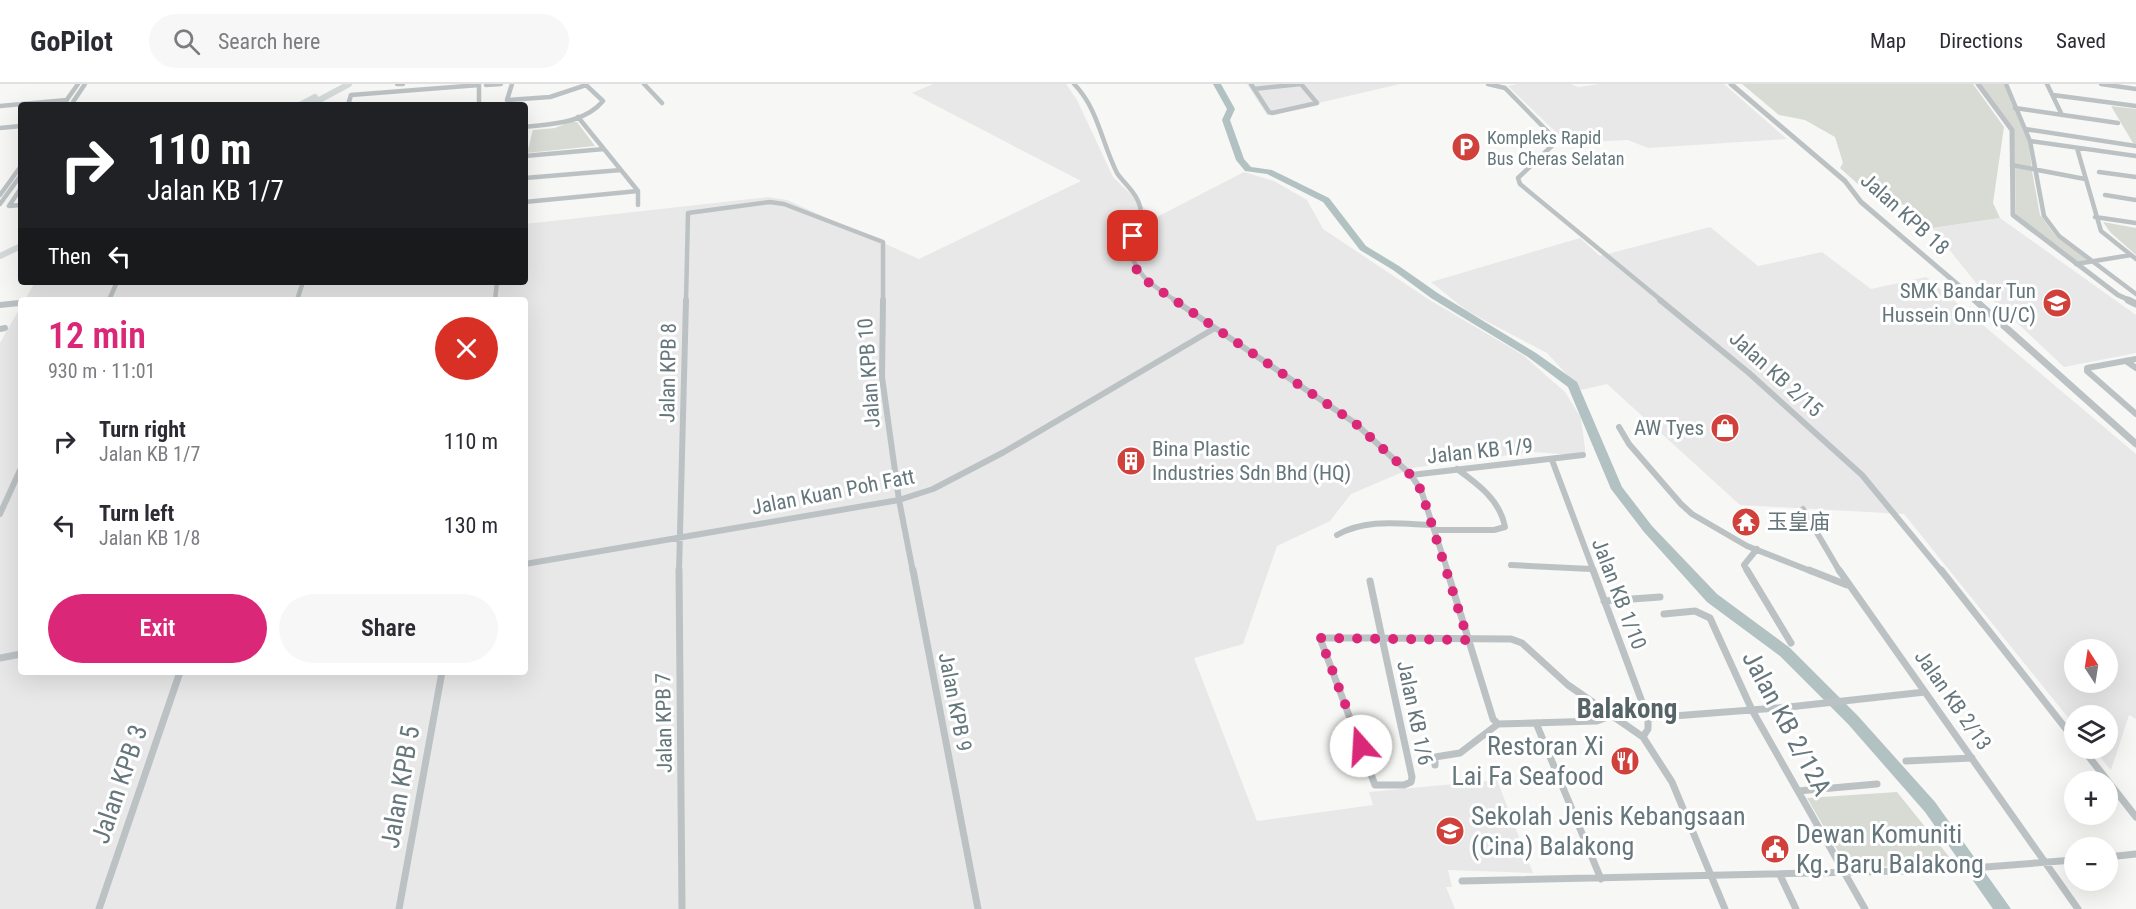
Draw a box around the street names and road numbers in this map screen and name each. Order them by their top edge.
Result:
street label: Jalan KPB 18 [1856,168,1954,260]
street label: Jalan KPB 10 [853,317,885,429]
street label: Jalan KPB 8 [655,323,681,423]
street label: Jalan KB 2/15 [1725,326,1827,422]
street label: Jalan KB 1/9 [1426,434,1534,468]
street label: Jalan Kuan Poh Fatt [749,464,917,520]
street label: Jalan KB 1/10 [1587,535,1651,653]
street label: Jalan KB 2/13 [1910,645,1996,755]
street label: Jalan KB 2/12A [1736,646,1838,800]
street label: Jalan KPB 9 [934,651,976,753]
street label: Jalan KB 1/6 [1392,658,1438,768]
street label: Jalan KPB 7 [651,673,677,773]
street label: Jalan KPB 3 [85,721,153,847]
street label: Jalan KPB 5 [374,724,426,850]

